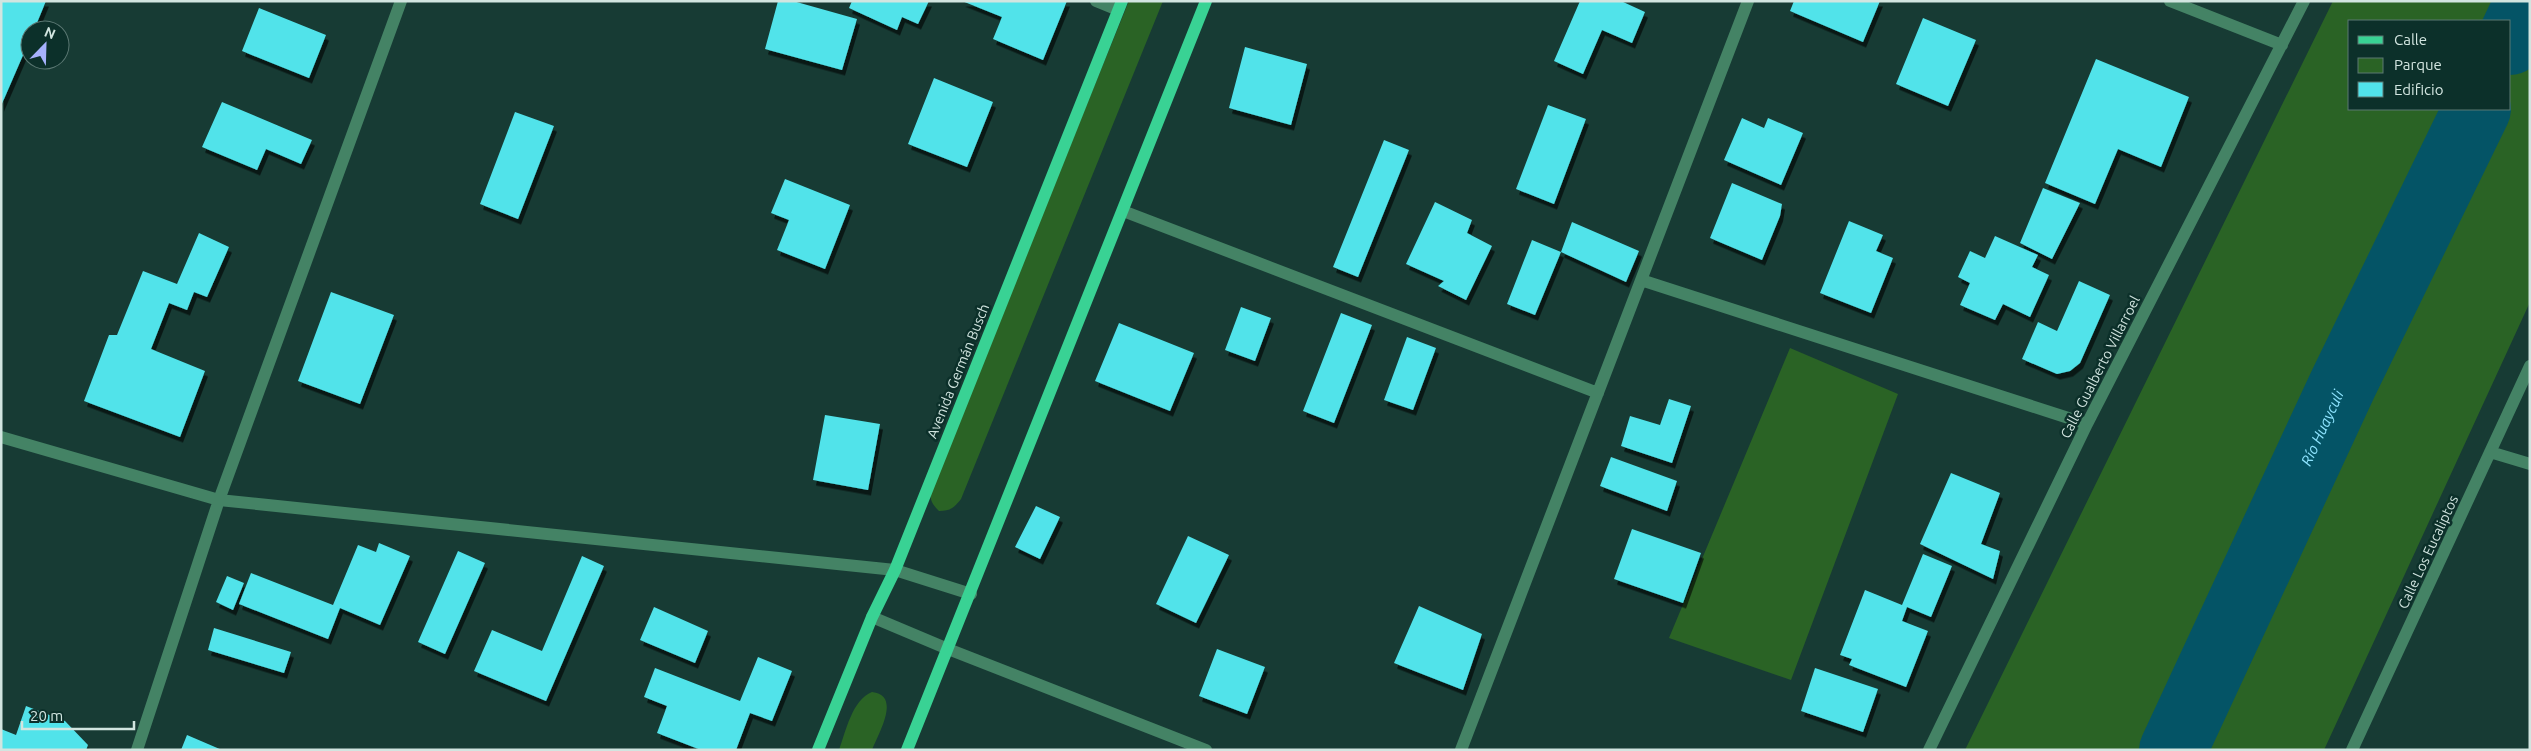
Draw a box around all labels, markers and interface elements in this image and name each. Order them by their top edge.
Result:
north arrow [20,20,70,70]
legend [2348,20,2511,110]
text: N [42,24,58,42]
text: Calle [2394,31,2427,48]
text: Parque [2394,56,2442,73]
text: Edificio [2394,81,2443,98]
street label: Calle Gualberto Villarroel [2057,293,2143,441]
street label: Avenida Germán Busch [924,301,992,441]
water label: Río Huayculi [2297,386,2347,468]
street label: Calle Los Eucaliptos [2395,493,2461,611]
scale bar [22,698,135,730]
text: 20 m [30,707,63,724]

